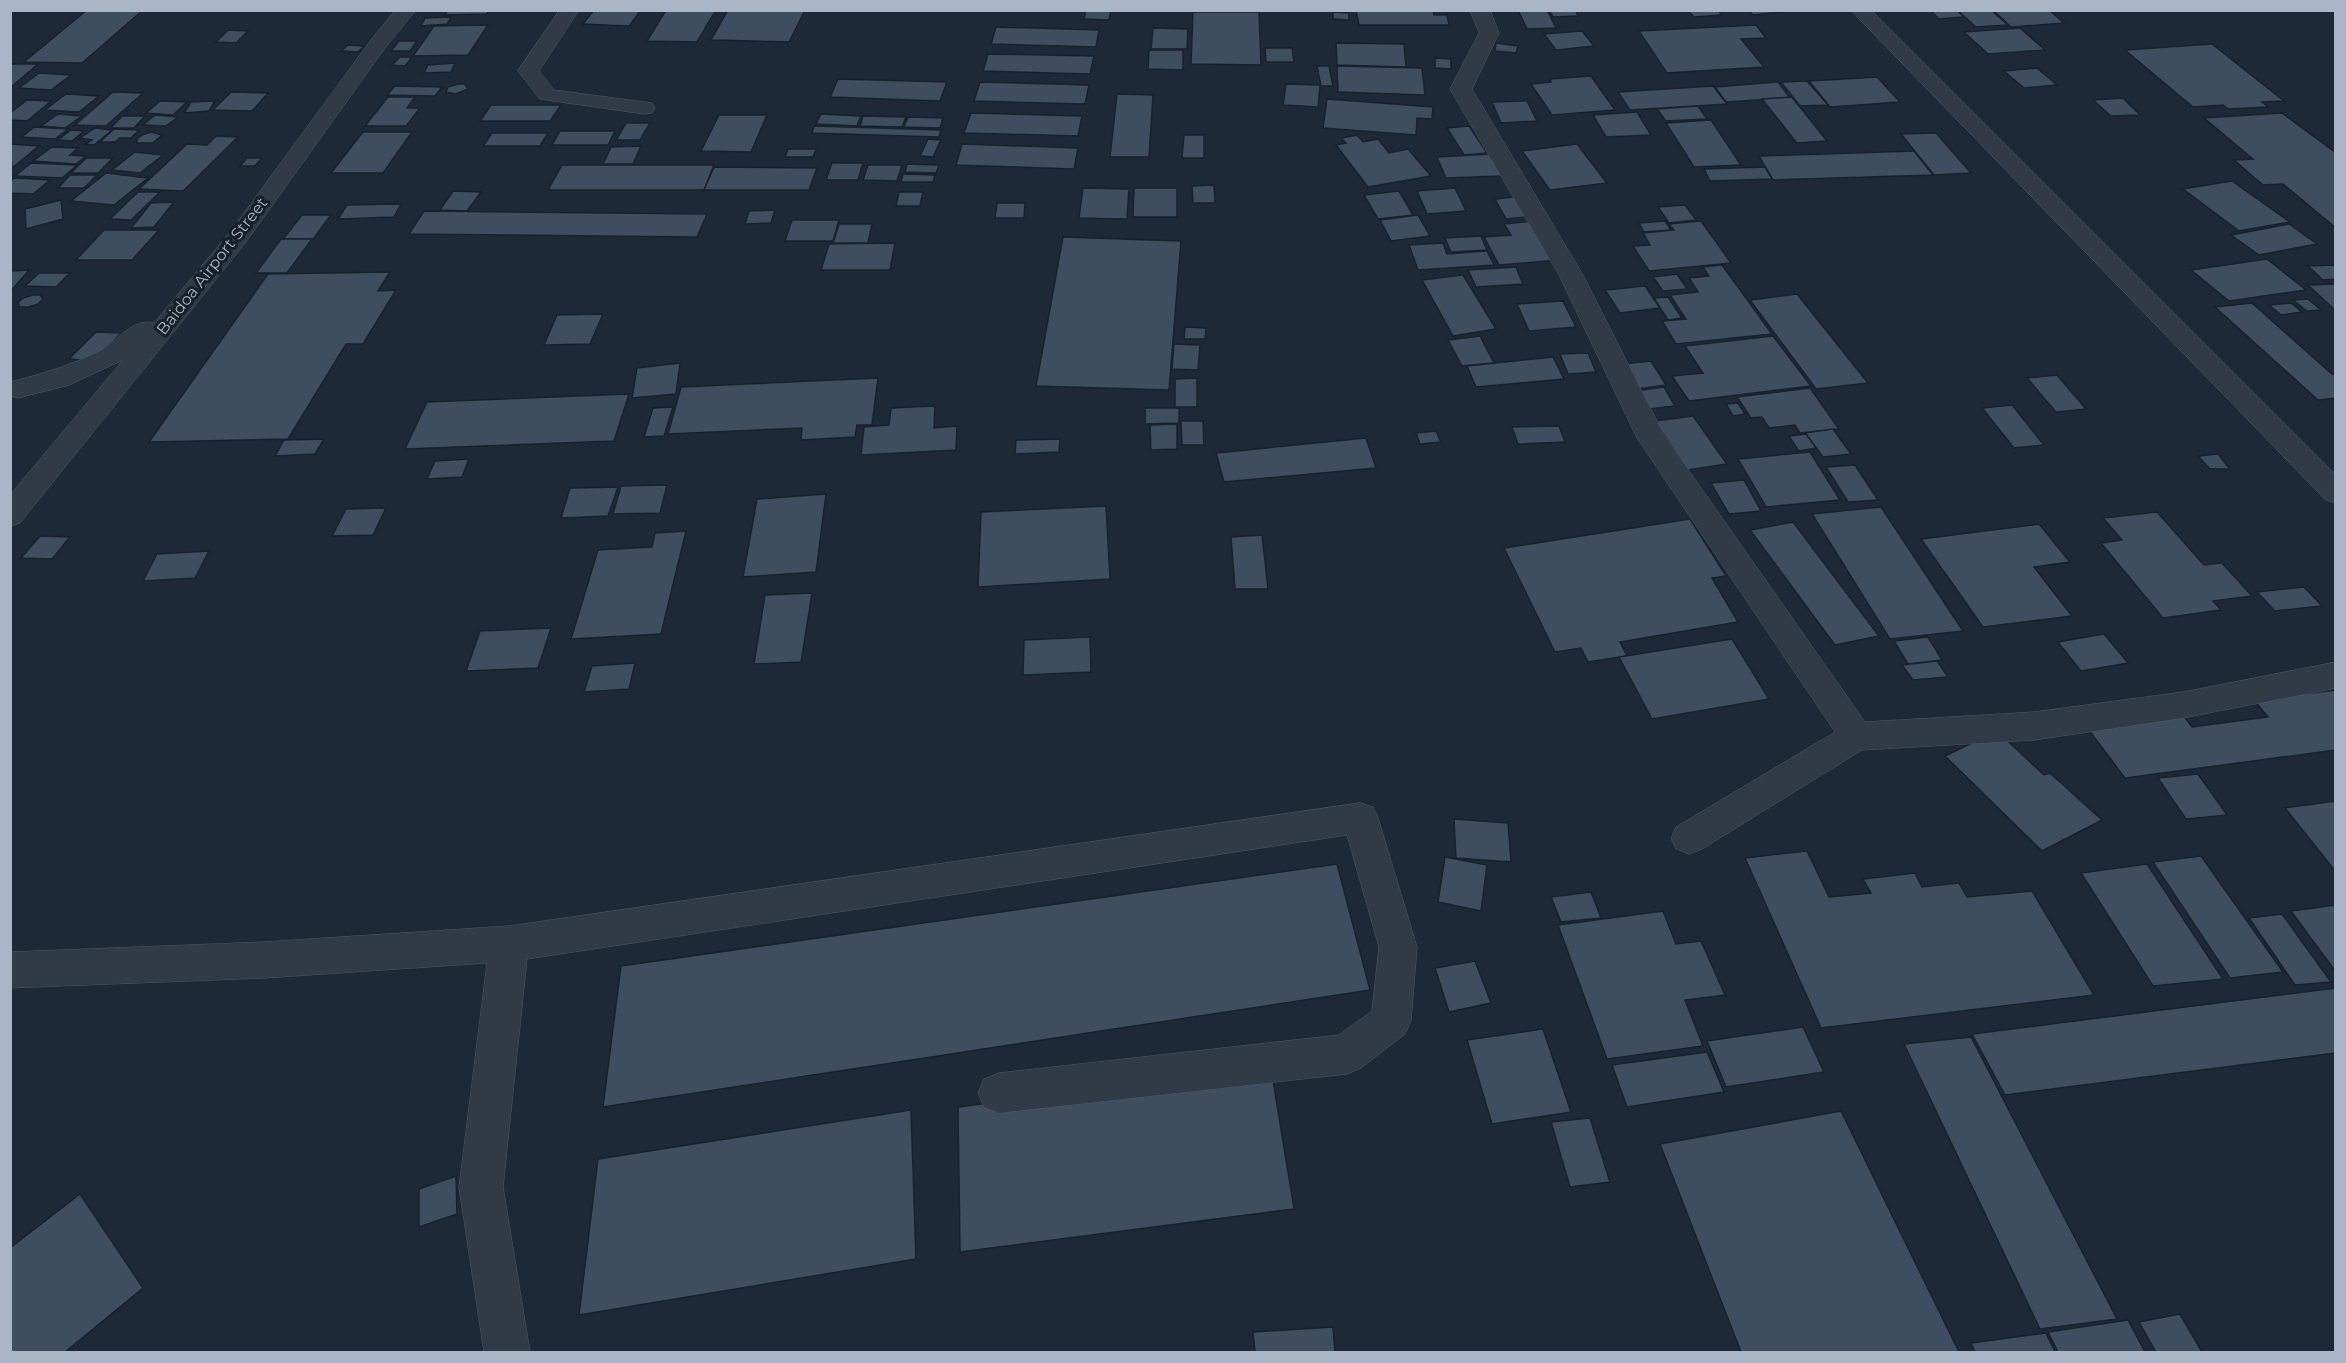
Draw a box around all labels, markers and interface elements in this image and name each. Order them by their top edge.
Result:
street label: Baidoa Airport Street [153,193,272,338]

